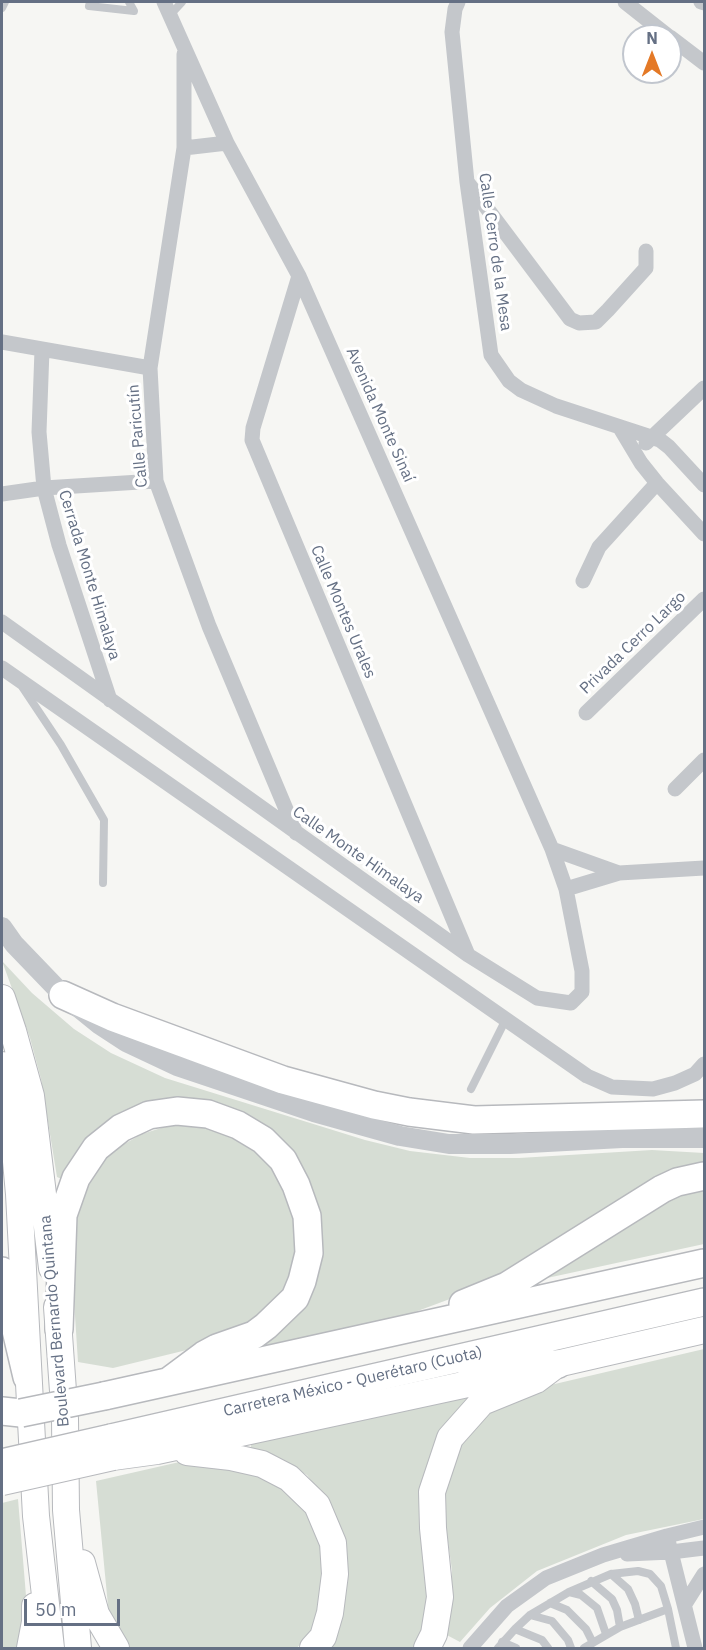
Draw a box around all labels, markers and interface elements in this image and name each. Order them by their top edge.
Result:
north arrow [622,24,682,84]
text: N [646,28,658,48]
street label: Calle Cerro de la Mesa [474,172,516,332]
street label: Avenida Monte Sinaí [342,345,418,485]
street label: Calle Paricutín [124,384,152,488]
street label: Cerrada Monte Himalaya [54,488,124,662]
street label: Calle Montes Urales [306,543,380,681]
street label: Privada Cerro Largo [576,588,690,698]
street label: Calle Monte Himalaya [289,802,427,908]
street label: Boulevard Bernardo Quintana [36,1214,74,1428]
street label: Carretera México - Querétaro (Cuota) [222,1343,484,1421]
scale bar [27,1587,123,1625]
text: 50 m [35,1598,77,1621]

